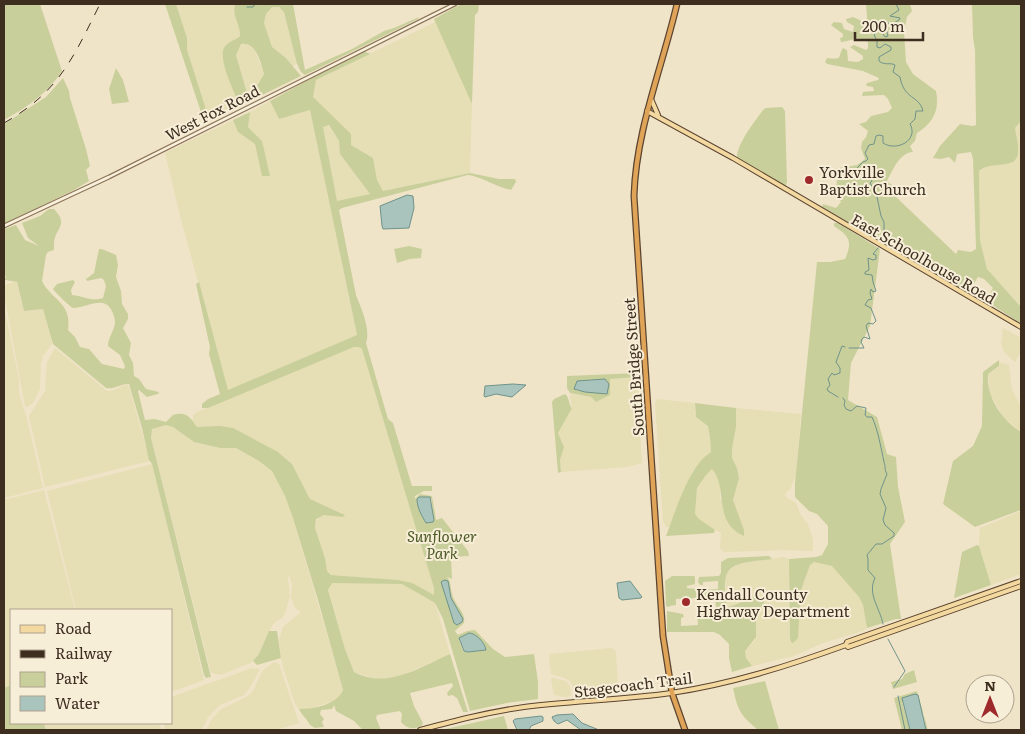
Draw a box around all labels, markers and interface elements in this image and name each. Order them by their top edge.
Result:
scale bar [855,10,922,42]
text: 200 m [862,14,905,37]
street label: West Fox Road [161,78,263,146]
place label: Yorkville Baptist Church [819,160,926,200]
marker: Yorkville Baptist Church [803,174,815,186]
street label: East Schoolhouse Road [847,207,1001,309]
street label: South Bridge Street [617,297,649,437]
park label: Sunflower Park [407,524,477,564]
place label: Kendall County Highway Department [696,582,850,622]
marker: Kendall County Highway Department [680,596,692,608]
legend [10,609,172,724]
text: Road [55,616,91,639]
text: Railway [55,641,113,664]
street label: Stagecoach Trail [573,665,693,703]
text: Park [55,666,89,689]
north arrow [965,674,1015,724]
text: N [984,675,996,695]
text: Water [55,691,100,714]

